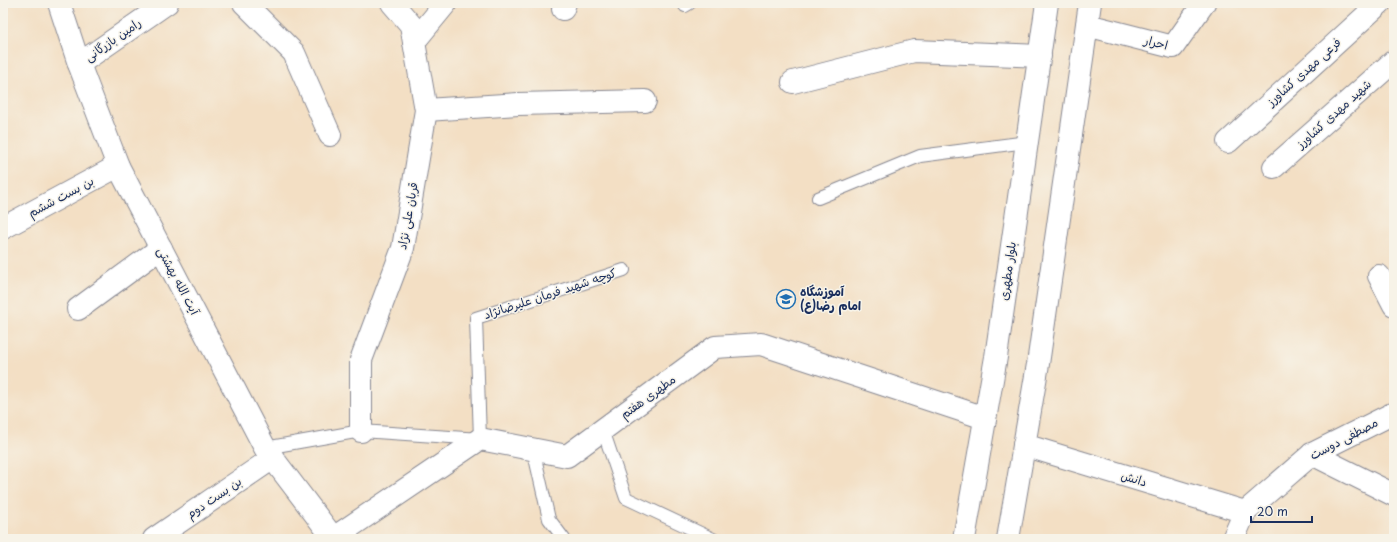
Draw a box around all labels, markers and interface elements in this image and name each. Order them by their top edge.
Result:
street label: رامین بازرگانی [81,13,144,65]
street label: احرار [1142,30,1170,54]
street label: فرعی مهدی کشاورز [1261,33,1345,110]
street label: شهید مهدی کشاورز [1291,75,1375,153]
street label: بن بست ششم [24,171,97,222]
street label: قربان علی نژاد [392,181,422,251]
street label: بلوار مطهری [994,240,1020,302]
street label: آیت الله بهشتی [153,243,205,319]
street label: کوچه شهید فرمان علیرضانژاد [481,263,618,323]
place label: آموزشگاه امام رضا(ع) [800,282,861,315]
school or university icon: آموزشگاه امام رضا(ع) [775,288,797,310]
street label: مطهری هفتم [616,370,680,423]
street label: مصطفی دوست [1306,413,1381,464]
street label: دانش [1119,466,1149,490]
street label: بن بست دوم [182,472,245,523]
scale bar [1251,498,1312,524]
text: 20 m [1257,502,1288,520]

